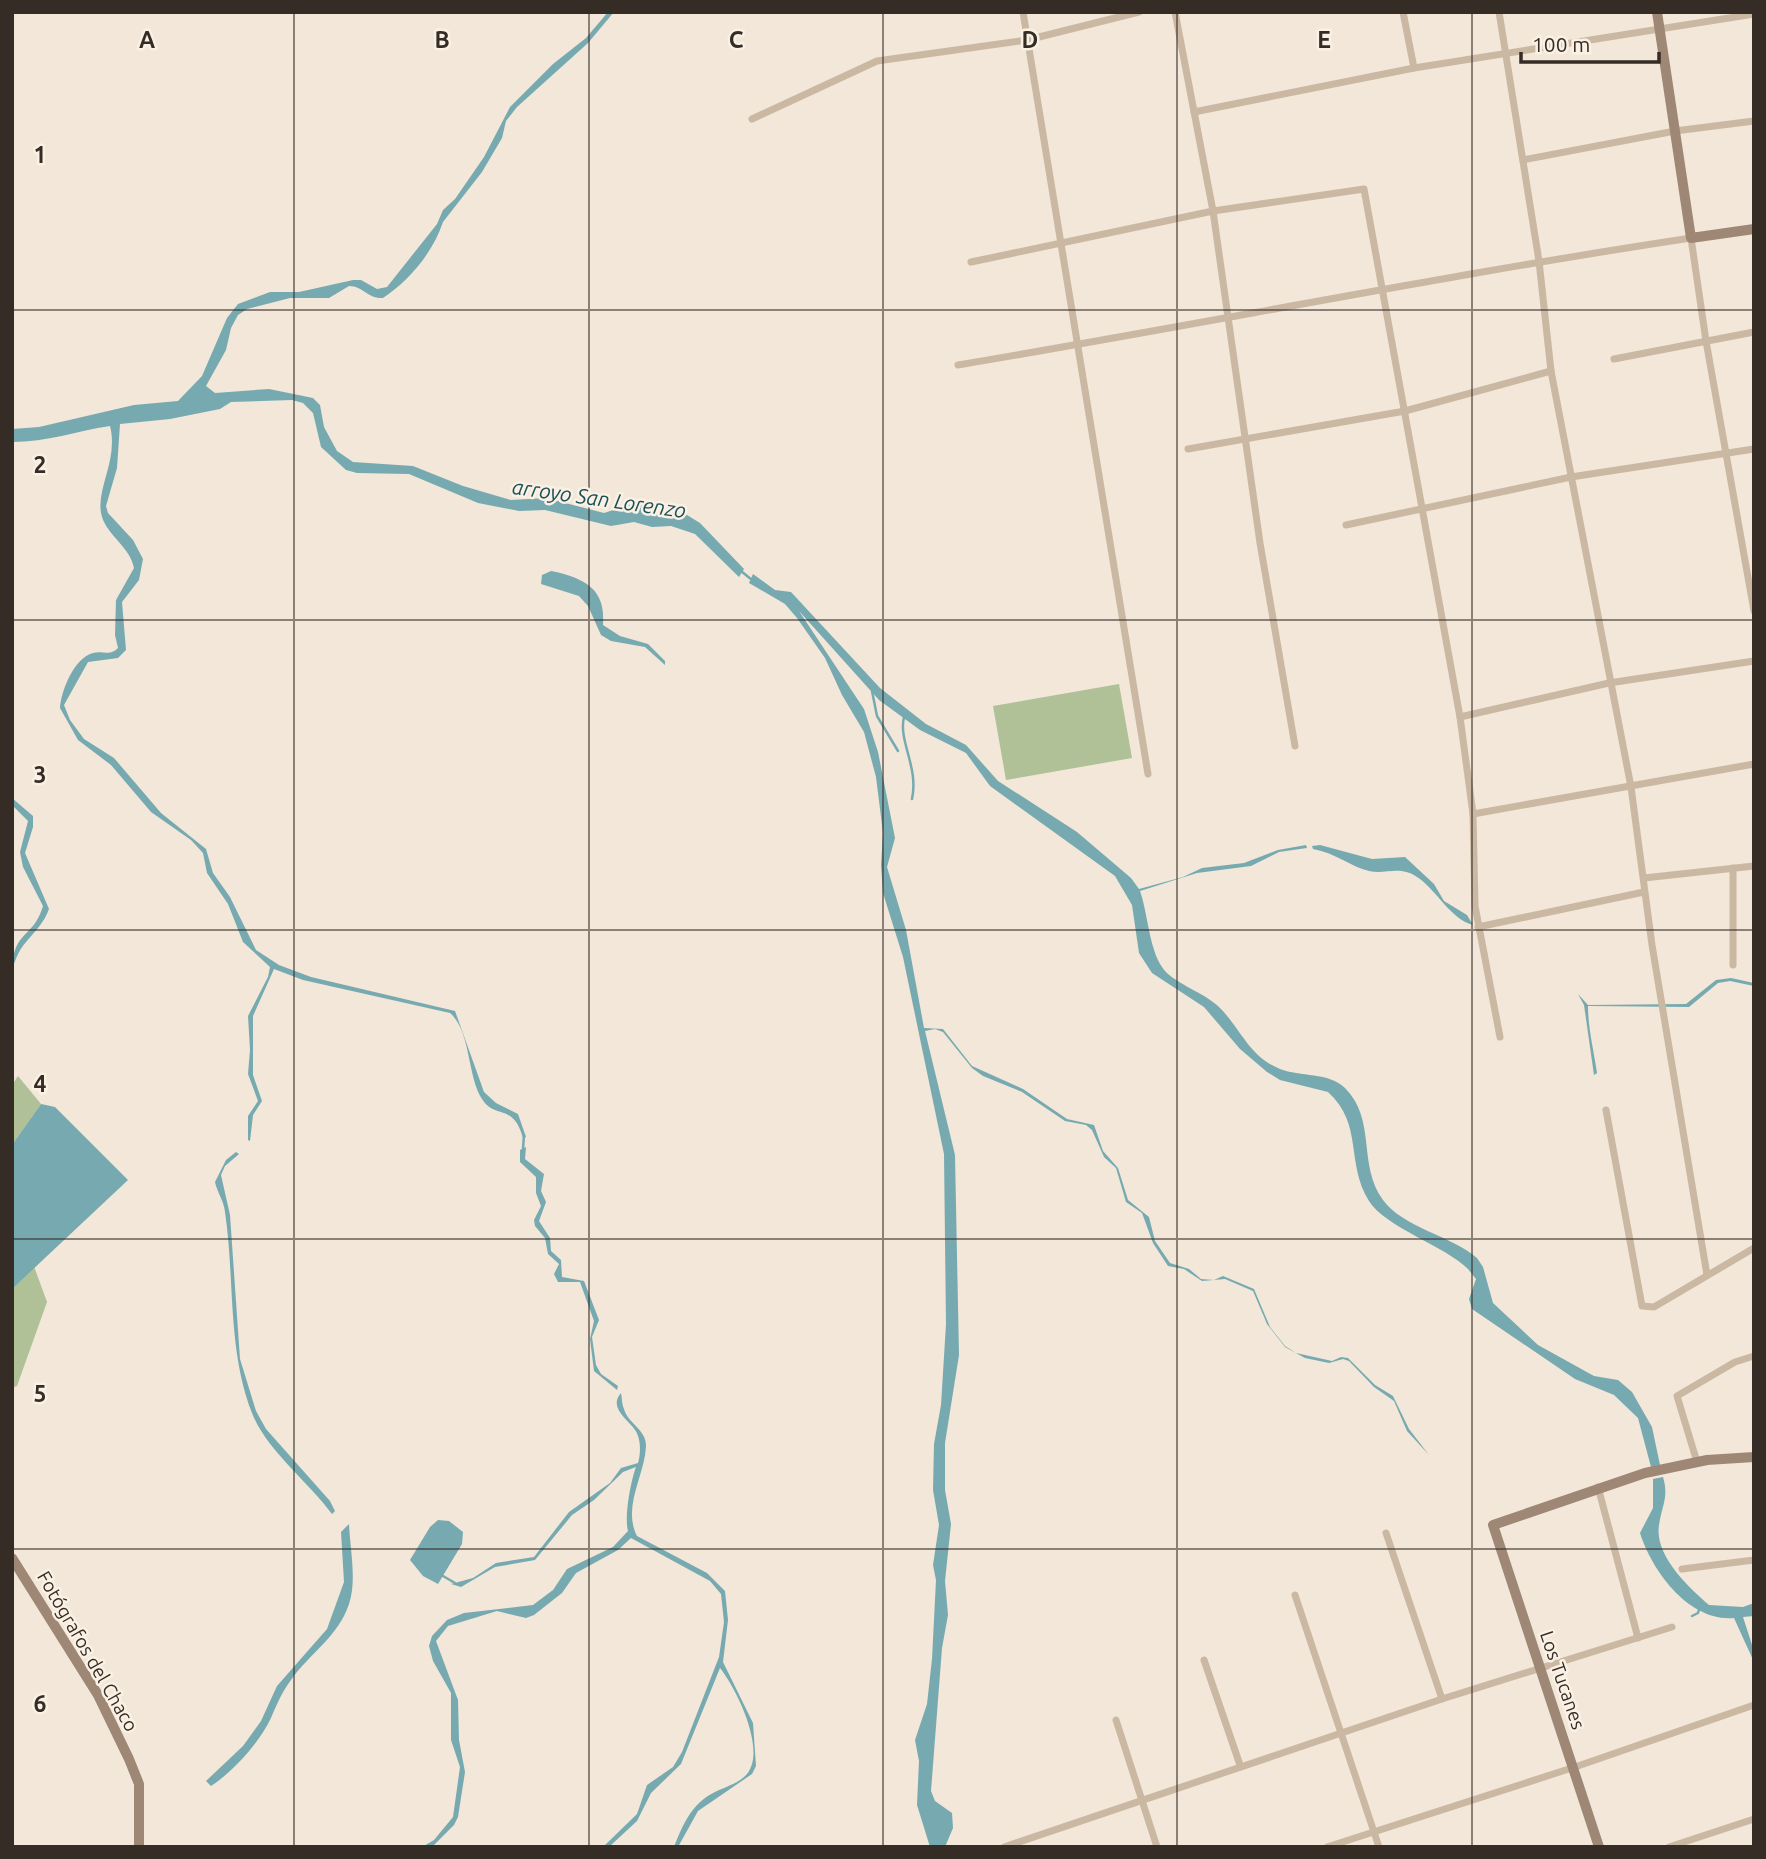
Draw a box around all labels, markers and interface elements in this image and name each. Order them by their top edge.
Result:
scale bar [1521,21,1659,65]
text: A [139,27,155,52]
text: B [434,27,450,52]
text: C [729,27,744,52]
text: D [1022,27,1038,52]
text: E [1317,27,1331,52]
text: 100 m [1532,32,1590,56]
text: 1 [34,142,46,167]
text: 2 [34,452,46,477]
water label: arroyo San Lorenzo [511,474,688,522]
text: 3 [34,762,46,787]
text: 4 [34,1071,47,1096]
text: 5 [34,1381,46,1406]
street label: Fotógrafos del Chaco [33,1567,143,1735]
street label: Los Tucanes [1536,1628,1590,1732]
text: 6 [34,1691,47,1716]

